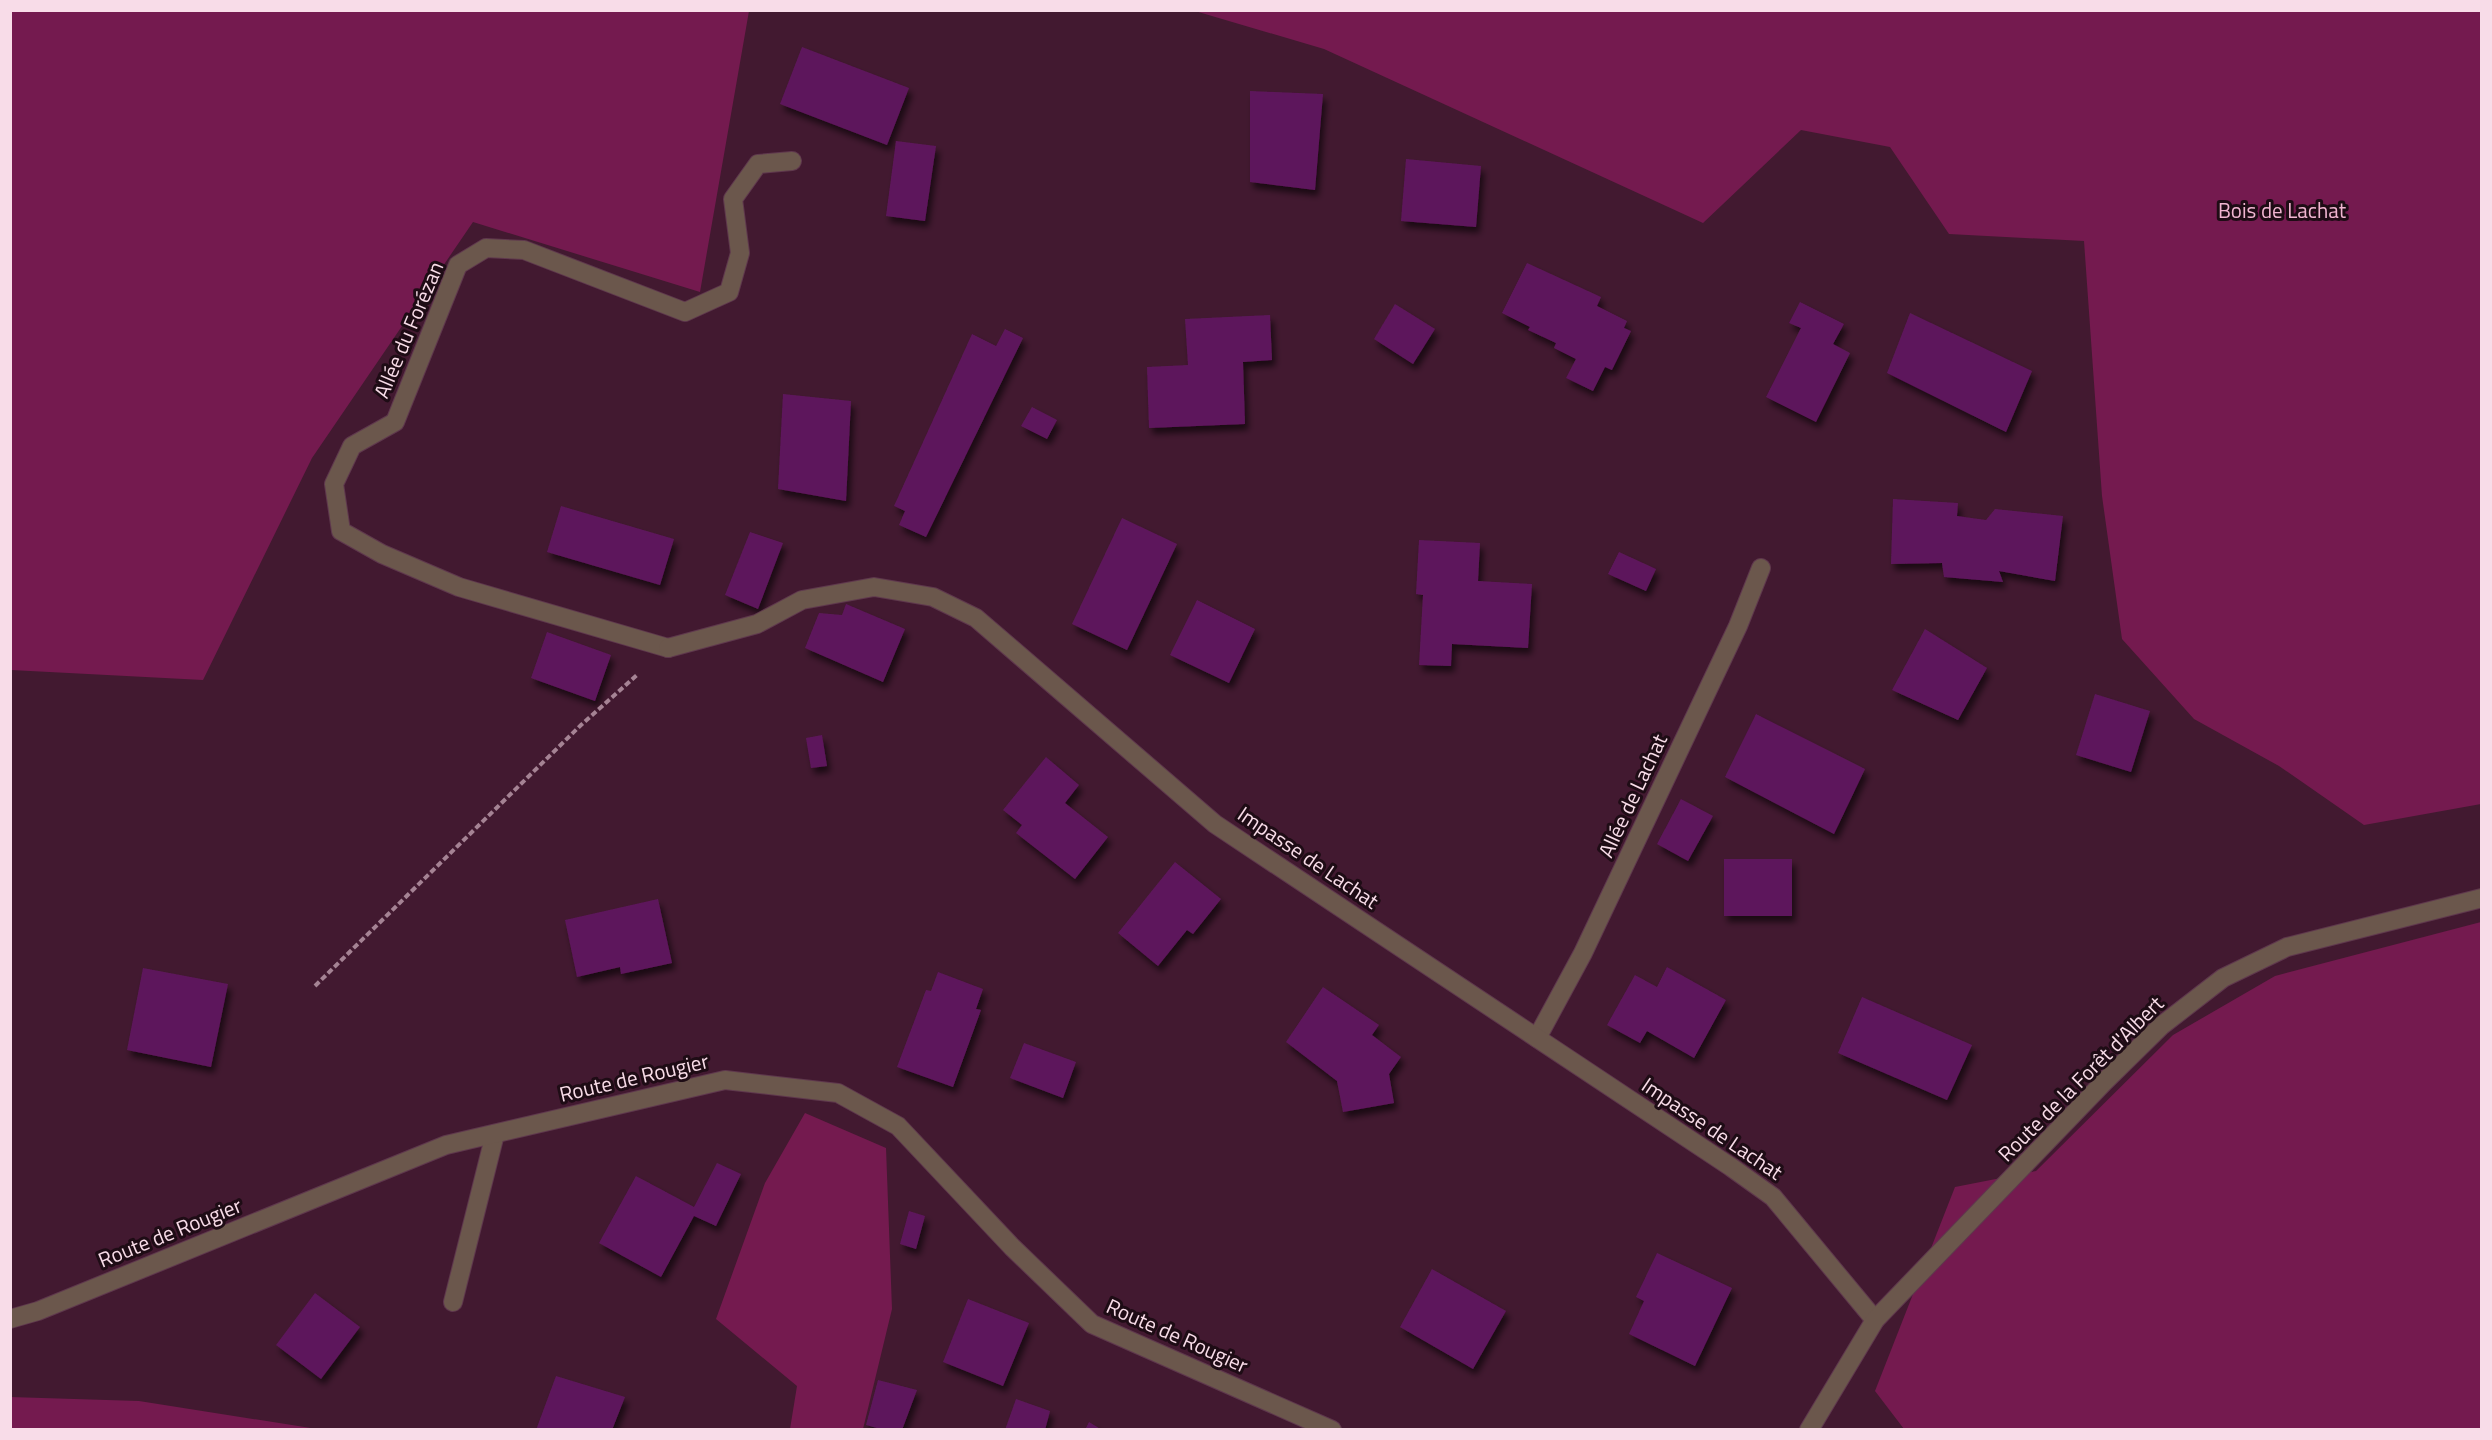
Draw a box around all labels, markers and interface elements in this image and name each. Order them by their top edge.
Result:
park label: Bois de Lachat [2218,194,2347,226]
street label: Allée du Forézan [365,256,451,403]
street label: Allée de Lachat [1589,728,1675,863]
street label: Impasse de Lachat [1232,798,1386,917]
street label: Route de la Forêt d'Albert [1990,988,2171,1169]
street label: Route de Rougier [556,1044,712,1110]
street label: Impasse de Lachat [1636,1069,1790,1188]
street label: Route de Rougier [93,1189,246,1275]
street label: Route de Rougier [1101,1290,1253,1381]

